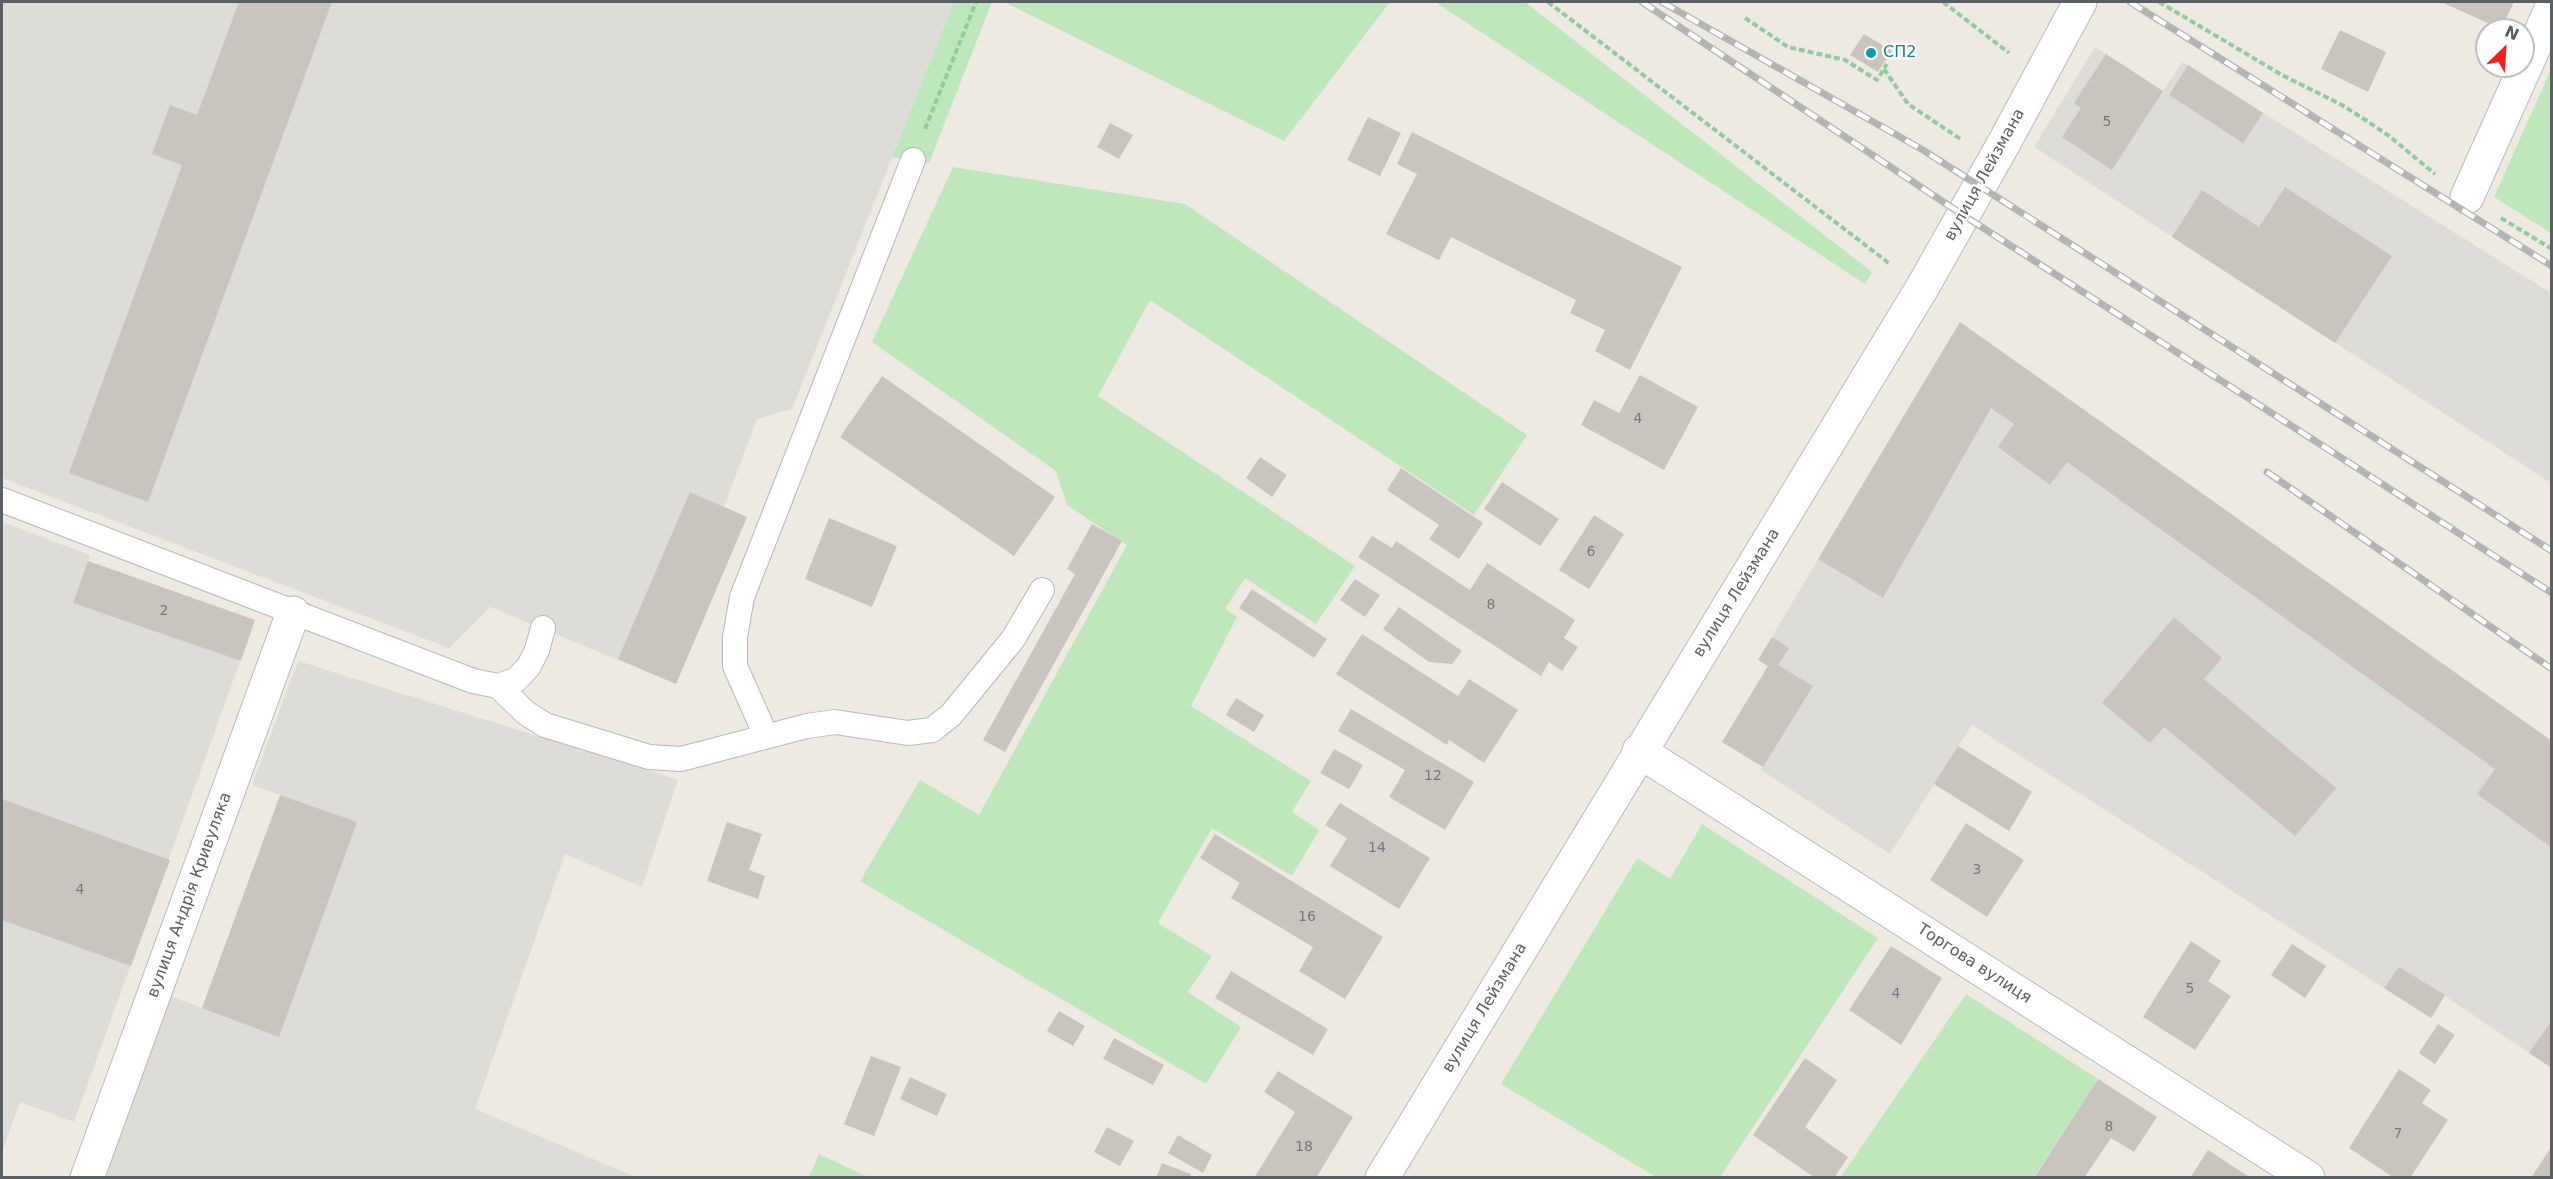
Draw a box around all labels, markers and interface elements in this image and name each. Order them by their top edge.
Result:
north arrow [2475,18,2535,78]
text: N [2502,22,2522,44]
place label: СП2 [1883,43,1916,63]
marker: СП2 [1864,46,1878,60]
street label: вулиця Лейзмана [1941,106,2029,244]
house number: 5 [2103,114,2111,130]
house number: 4 [1634,411,1642,427]
street label: вулиця Лейзмана [1690,525,1784,661]
house number: 6 [1587,544,1595,560]
house number: 8 [1487,597,1495,613]
house number: 2 [160,603,168,619]
house number: 12 [1424,768,1442,784]
street label: вулиця Андрія Кривуляка [144,790,236,1000]
house number: 14 [1368,840,1386,856]
house number: 3 [1973,862,1981,878]
house number: 4 [76,882,84,898]
house number: 16 [1298,909,1316,925]
street label: Торгова вулиця [1913,920,2035,1008]
street label: вулиця Лейзмана [1439,940,1531,1076]
house number: 5 [2186,981,2194,997]
house number: 4 [1892,986,1900,1002]
house number: 8 [2105,1119,2113,1135]
house number: 7 [2394,1126,2402,1142]
house number: 18 [1295,1139,1313,1155]

